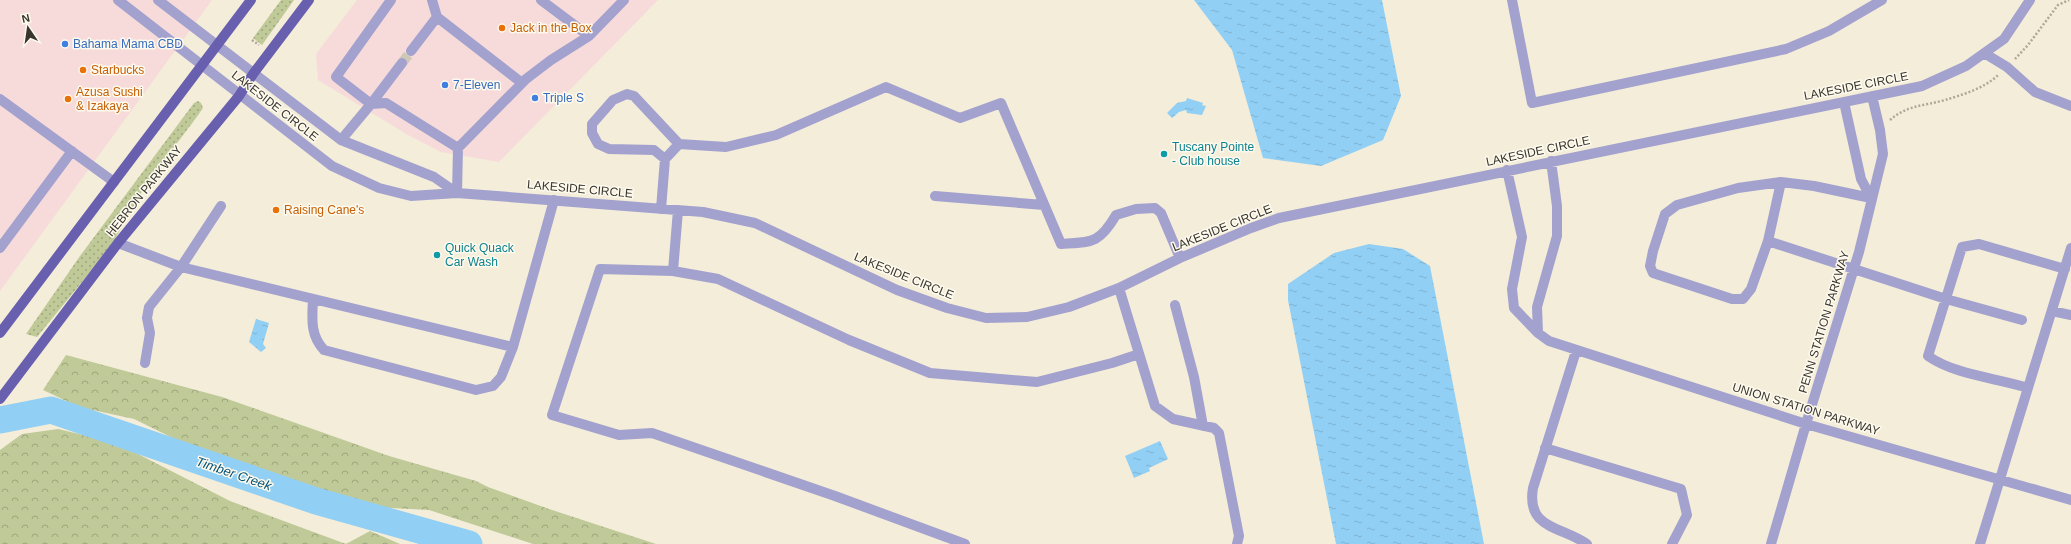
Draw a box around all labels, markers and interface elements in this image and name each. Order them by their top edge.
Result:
north arrow [8,8,48,48]
text: N [21,12,31,25]
place label: Jack in the Box [510,21,591,35]
marker: Jack in the Box [497,23,507,33]
place label: Bahama Mama CBD [73,37,183,51]
marker: Bahama Mama CBD [60,39,70,49]
place label: Starbucks [91,63,144,77]
marker: Starbucks [78,65,88,75]
street label: LAKESIDE CIRCLE [229,68,321,144]
street label: LAKESIDE CIRCLE [1803,69,1909,103]
place label: 7-Eleven [453,78,500,92]
marker: 7-Eleven [440,80,450,90]
place label: Azusa Sushi & Izakaya [76,85,143,113]
place label: Triple S [543,91,584,105]
marker: Triple S [530,93,540,103]
marker: Azusa Sushi & Izakaya [63,94,73,104]
street label: LAKESIDE CIRCLE [1485,133,1591,169]
place label: Tuscany Pointe - Club house [1172,140,1255,168]
street label: HEBRON PARKWAY [103,143,185,239]
marker: Tuscany Pointe - Club house [1159,149,1169,159]
street label: LAKESIDE CIRCLE [527,177,633,201]
street label: LAKESIDE CIRCLE [1170,202,1274,254]
place label: Raising Cane's [284,203,364,217]
marker: Raising Cane's [271,205,281,215]
place label: Quick Quack Car Wash [445,241,515,269]
street label: PENN STATION PARKWAY [1796,249,1852,395]
marker: Quick Quack Car Wash [432,250,442,260]
street label: LAKESIDE CIRCLE [852,250,956,302]
street label: UNION STATION PARKWAY [1731,380,1881,438]
water label: Timber Creek [194,454,275,494]

